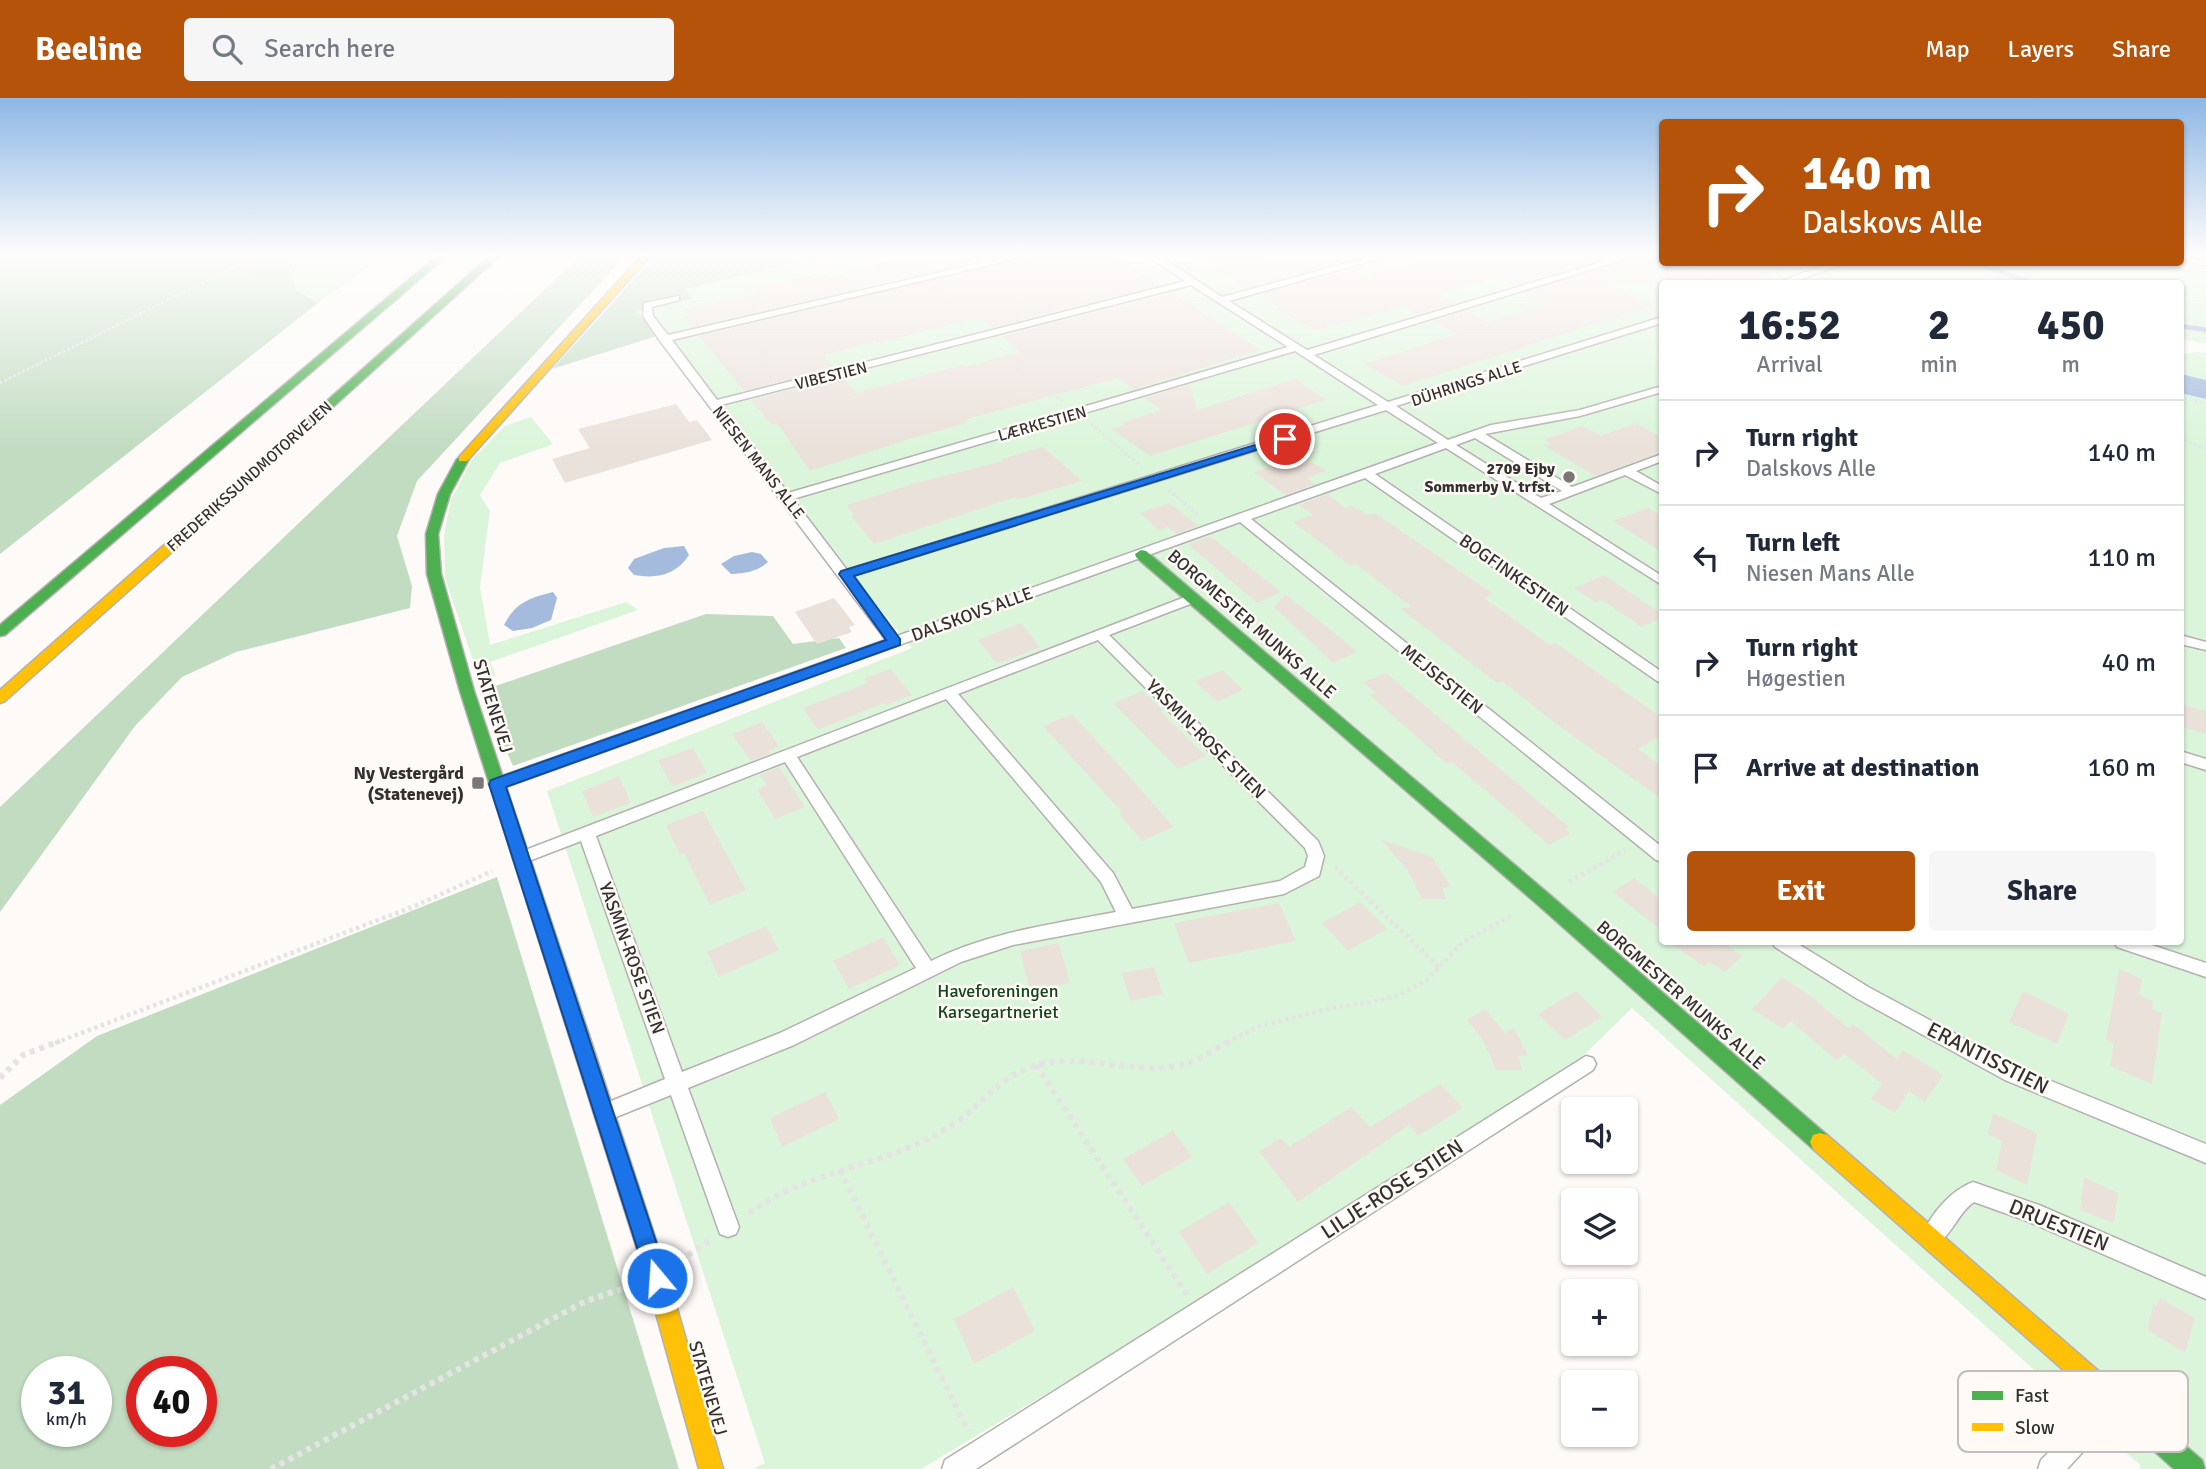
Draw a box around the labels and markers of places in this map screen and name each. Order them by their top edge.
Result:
pin [1255,409,1315,469]
place label: 2709 Ejby Sommerby V. trfst. [1425,459,1555,497]
marker: 2709 Ejby Sommerby V. trfst. [1561,469,1577,485]
place label: Ny Vestergård (Statenevej) [354,762,464,805]
marker: Ny Vestergård (Statenevej) [470,775,486,791]

